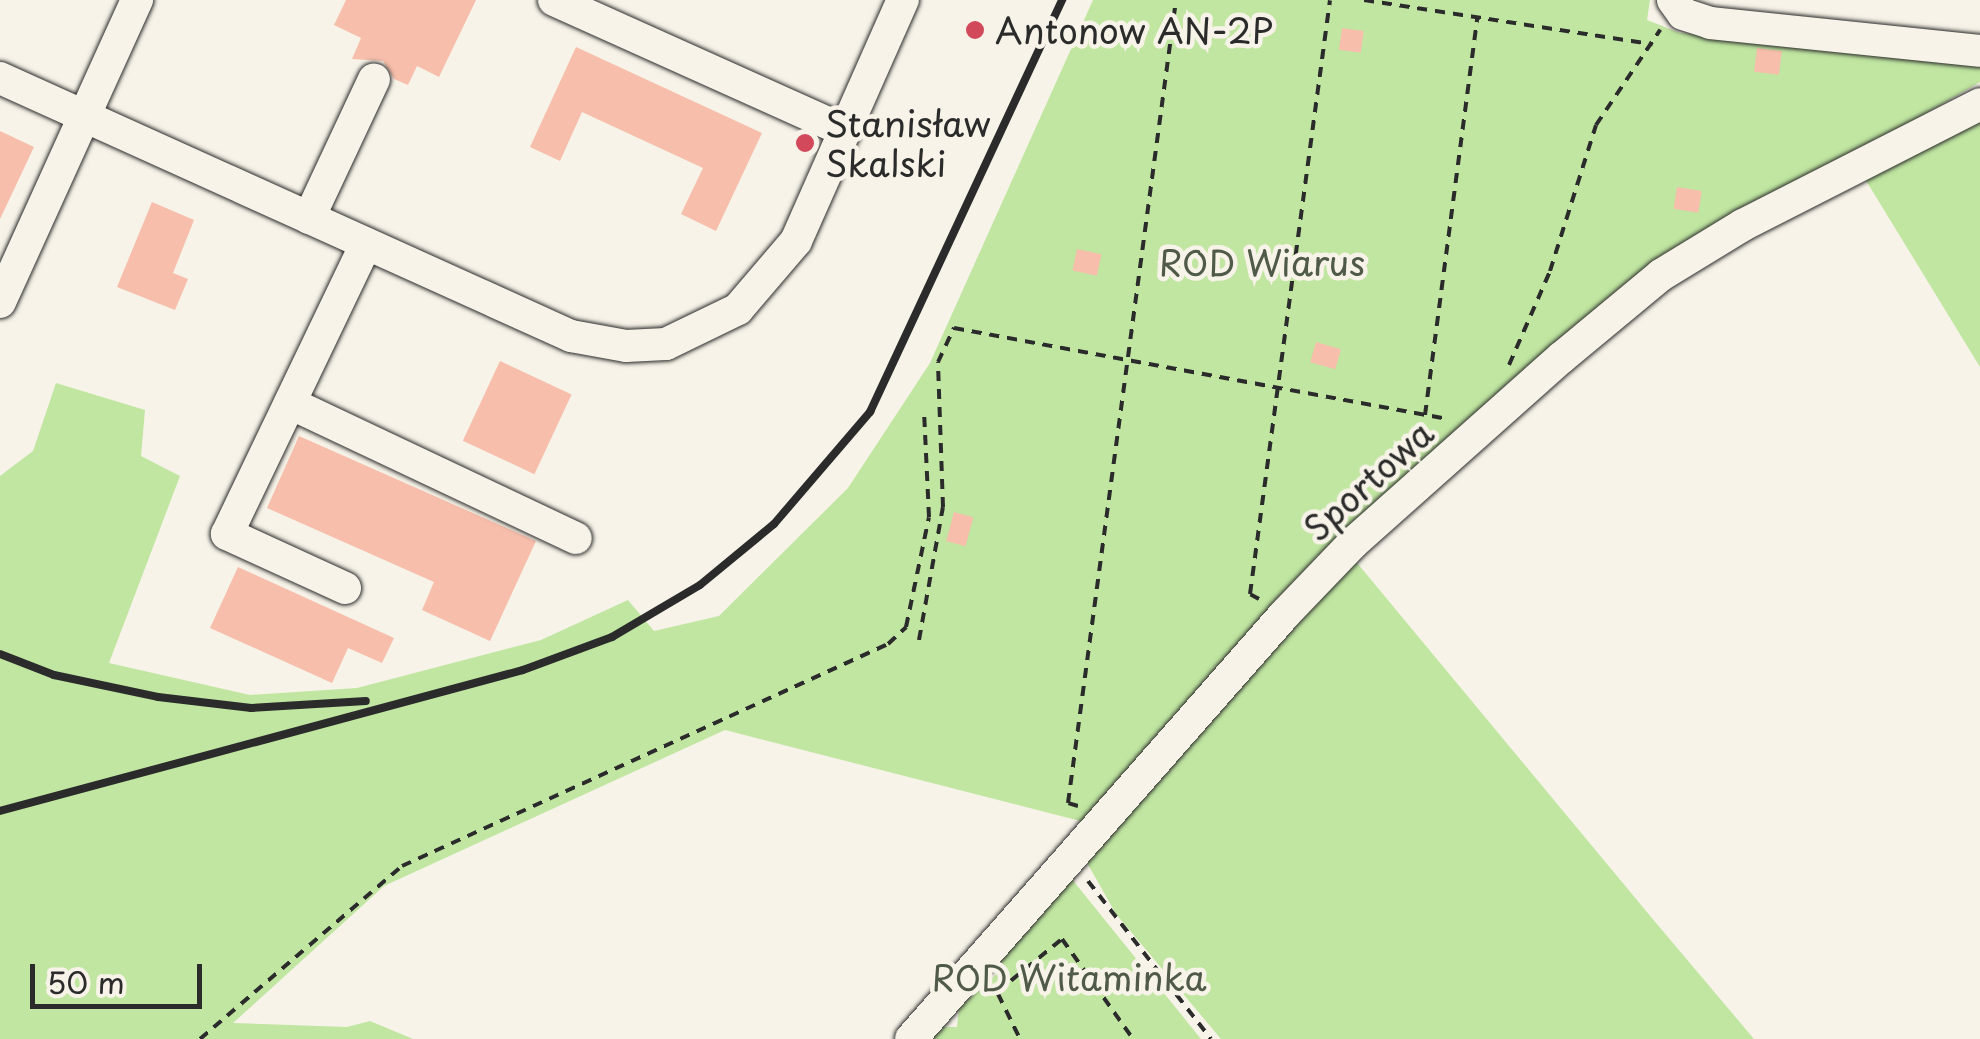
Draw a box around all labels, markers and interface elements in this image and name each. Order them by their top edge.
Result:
place label: Antonow AN-2P [995,9,1272,51]
marker: Antonow AN-2P [964,19,986,41]
place label: Stanisław Skalski [825,102,991,184]
marker: Stanisław Skalski [794,132,816,154]
park label: ROD Wiarus [1156,241,1368,283]
street label: Sportowa [1295,411,1441,549]
scale bar [35,944,208,1006]
park label: ROD Witaminka [929,956,1209,998]
text: 50 m [47,959,125,1004]

